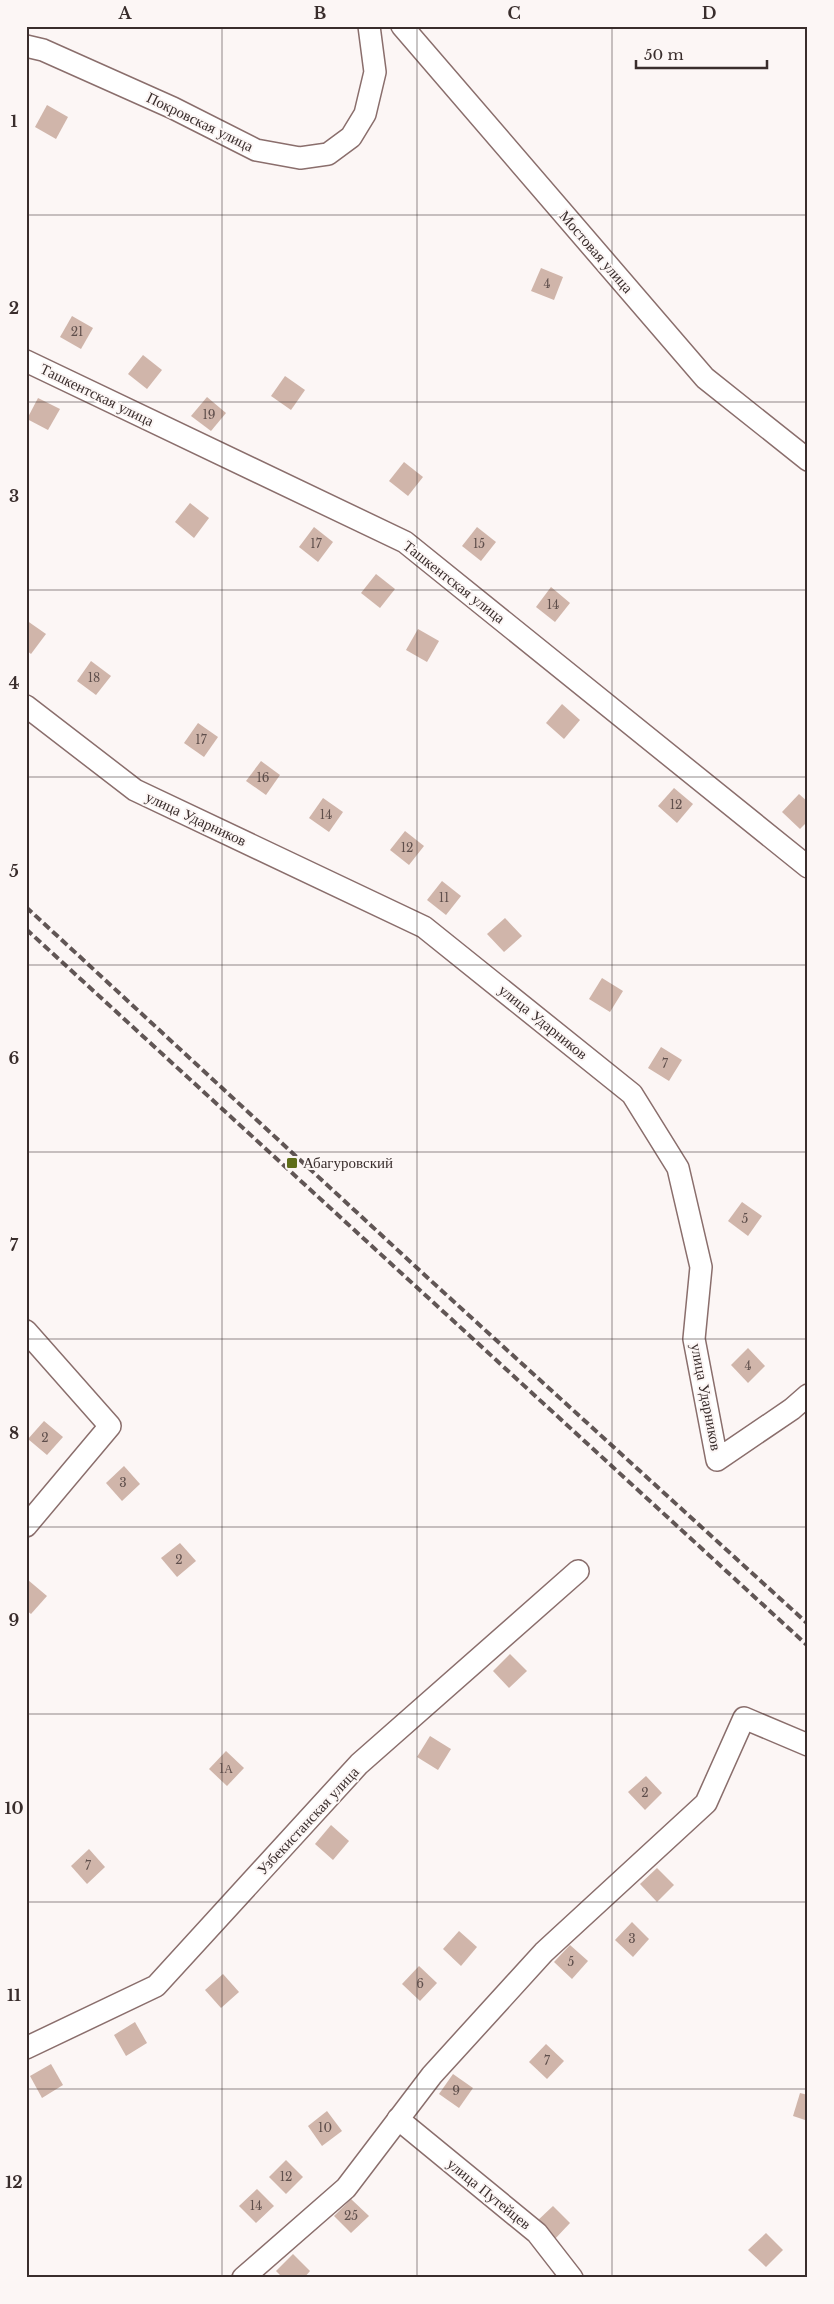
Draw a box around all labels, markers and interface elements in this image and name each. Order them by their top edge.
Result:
text: A [118,3,133,23]
text: B [314,3,327,23]
text: C [507,3,521,23]
text: D [702,3,716,23]
scale bar [636,38,768,70]
text: 50 m [644,45,684,64]
street label: Покровская улица [144,88,257,156]
text: 1 [11,111,18,131]
street label: Мостовая улица [555,207,638,297]
house number: 4 [543,276,551,291]
text: 2 [9,298,19,318]
house number: 21 [71,324,83,339]
street label: Ташкентская улица [37,359,157,430]
house number: 19 [202,407,216,422]
text: 3 [9,486,19,506]
house number: 17 [310,536,323,551]
street label: Ташкентская улица [400,536,509,627]
house number: 15 [473,536,485,551]
house number: 14 [547,597,559,612]
house number: 18 [88,670,100,685]
text: 4 [9,673,19,693]
house number: 17 [195,732,208,747]
house number: 16 [256,770,270,785]
street label: улица Ударников [143,787,250,850]
house number: 12 [670,797,682,812]
house number: 14 [320,807,332,822]
house number: 12 [401,840,413,855]
text: 5 [9,861,19,881]
house number: 11 [439,890,449,905]
street label: улица Ударников [495,980,592,1063]
text: 6 [9,1048,20,1068]
house number: 7 [662,1056,669,1071]
place label: Абагуровский [303,1153,393,1172]
marker: Абагуровский [285,1156,299,1170]
house number: 5 [742,1211,749,1226]
text: 7 [10,1235,19,1255]
street label: улица Ударников [687,1342,726,1452]
house number: 4 [744,1358,752,1373]
text: 8 [9,1423,19,1443]
house number: 2 [41,1430,49,1445]
house number: 3 [119,1475,127,1490]
house number: 2 [175,1552,183,1567]
text: 9 [9,1610,20,1630]
house number: 1А [219,1761,233,1776]
street label: Узбекистанская улица [252,1762,363,1879]
house number: 2 [641,1785,649,1800]
text: 10 [4,1798,24,1818]
house number: 7 [85,1858,92,1873]
house number: 3 [628,1931,636,1946]
house number: 5 [568,1954,575,1969]
house number: 6 [416,1976,424,1991]
text: 11 [7,1985,21,2005]
house number: 7 [544,2053,551,2068]
house number: 9 [452,2083,460,2098]
house number: 10 [318,2120,332,2135]
street label: улица Путейцев [443,2154,535,2233]
house number: 12 [280,2169,292,2184]
text: 12 [5,2172,23,2192]
house number: 14 [250,2198,262,2213]
house number: 25 [344,2208,358,2223]

